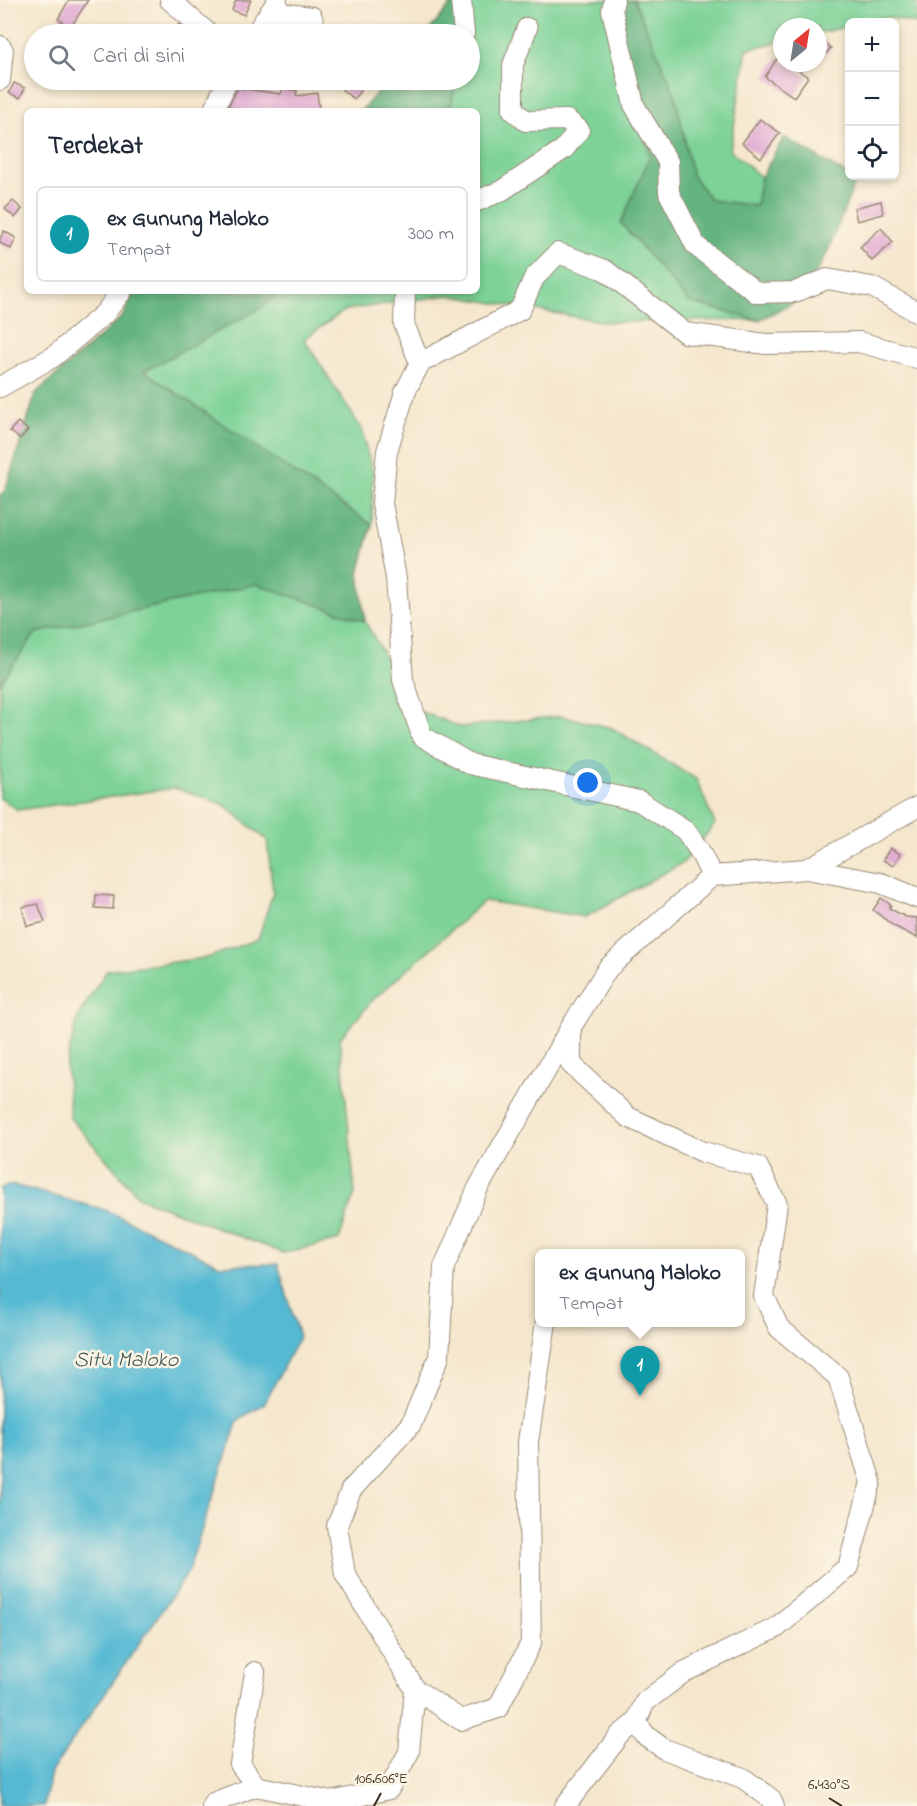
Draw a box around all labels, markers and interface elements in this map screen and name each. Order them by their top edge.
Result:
north arrow [773,18,827,72]
map controls [845,18,899,180]
button: + [845,18,899,72]
search box [24,24,480,90]
icon: search [45,41,78,74]
text: Cari di sini [93,41,185,73]
button: − [845,72,899,126]
button: locate [845,126,899,180]
text: Terdekat [48,128,143,166]
text: ex Gunung Maloko [107,204,269,236]
text: 1 [66,220,73,249]
text: 300 m [408,220,454,249]
text: Tempat [107,236,171,265]
your location [573,768,602,797]
popup [535,1249,745,1327]
text: ex Gunung Maloko [559,1258,721,1290]
text: Tempat [559,1290,623,1319]
water label: Situ Maloko [74,1345,180,1377]
pin: 1 [620,1346,660,1396]
text: 106.606°E [354,1768,408,1790]
text: 6.430°S [808,1774,850,1796]

